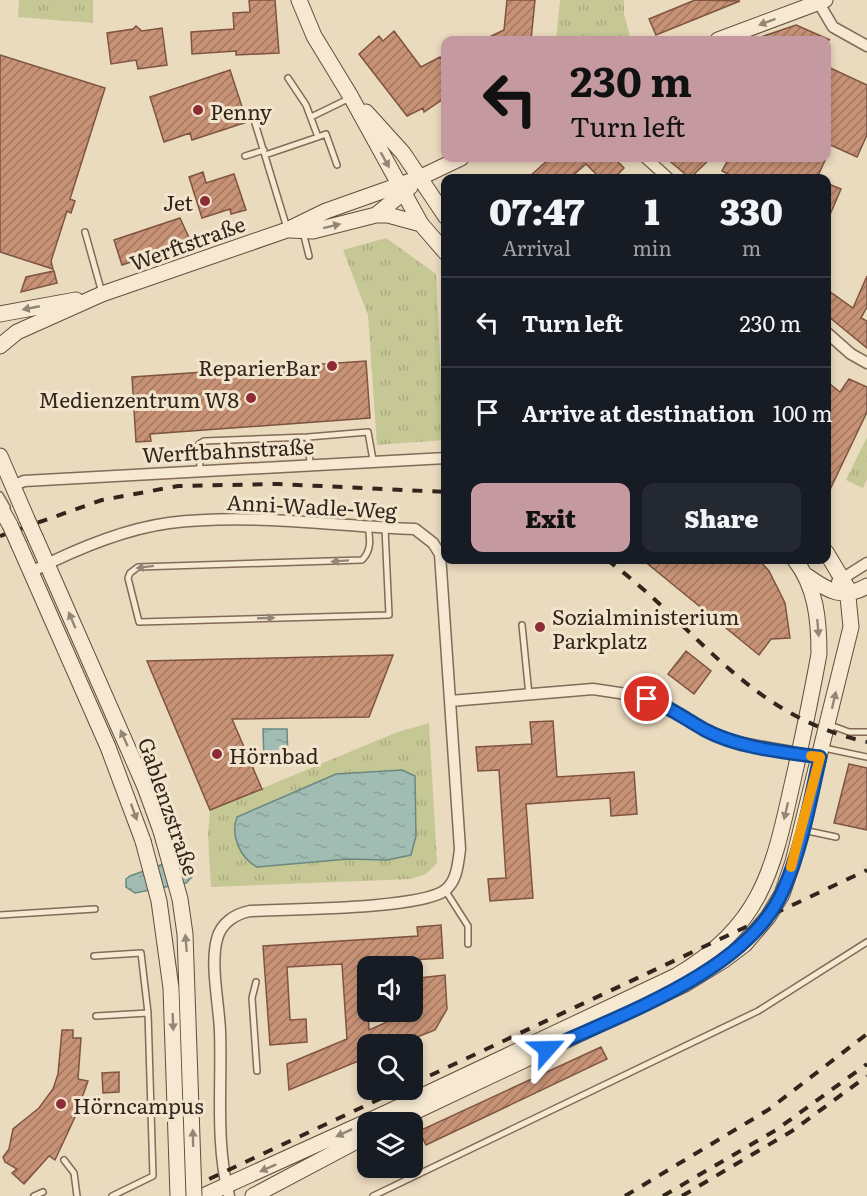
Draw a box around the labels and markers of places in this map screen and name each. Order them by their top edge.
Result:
place label: Penny [210,95,273,126]
marker: Penny [191,103,205,117]
place label: Jet [163,186,194,217]
marker: Jet [198,194,212,208]
place label: ReparierBar [198,351,320,382]
marker: ReparierBar [325,359,339,373]
place label: Medienzentrum W8 [38,383,239,414]
marker: Medienzentrum W8 [244,391,258,405]
place label: Sozialministerium Parkplatz [552,600,739,655]
marker: Sozialministerium Parkplatz [533,620,547,634]
pin [621,673,672,724]
place label: Hörnbad [229,739,319,770]
marker: Hörnbad [210,747,224,761]
place label: Hörncampus [73,1089,204,1120]
marker: Hörncampus [54,1097,68,1111]

